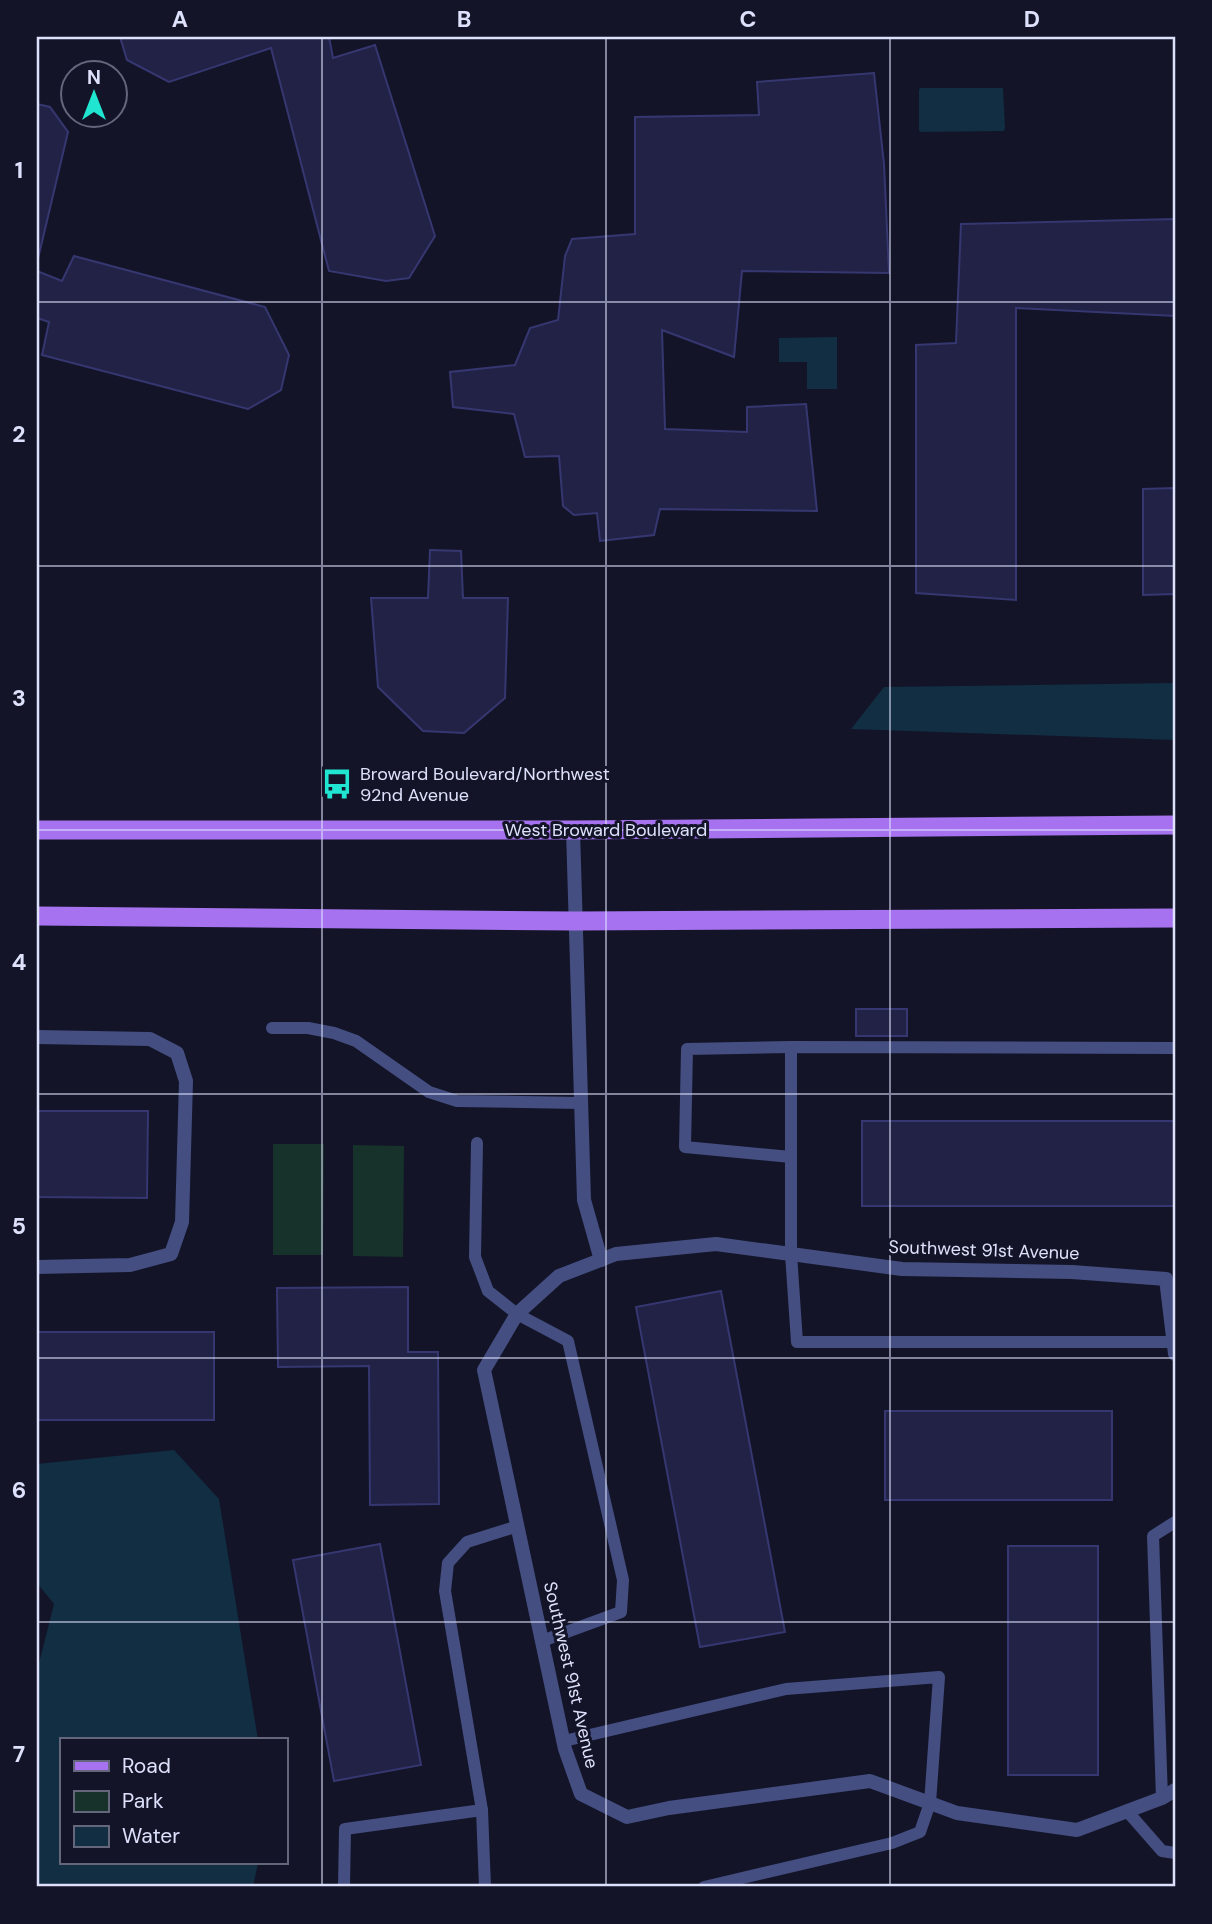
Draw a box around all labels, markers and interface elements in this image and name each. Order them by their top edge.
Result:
text: A [172,4,188,34]
text: B [457,4,471,34]
text: C [740,4,756,34]
text: D [1024,4,1040,34]
north arrow [60,60,130,130]
text: N [87,65,101,90]
text: 1 [15,155,23,185]
text: 2 [12,419,26,449]
text: 3 [12,683,26,713]
place label: Broward Boulevard/Northwest 92nd Avenue [360,762,610,807]
bus stop icon: Broward Boulevard/Northwest 92nd Avenue [320,767,354,801]
street label: West Broward Boulevard [505,818,707,842]
text: 4 [12,947,27,977]
text: 5 [12,1211,26,1241]
street label: Southwest 91st Avenue [888,1235,1080,1265]
text: 6 [12,1475,26,1505]
street label: Southwest 91st Avenue [538,1579,604,1771]
legend [60,1738,287,1864]
text: 7 [13,1739,25,1769]
text: Road [122,1752,171,1780]
text: Park [122,1787,164,1815]
text: Water [122,1822,180,1850]

